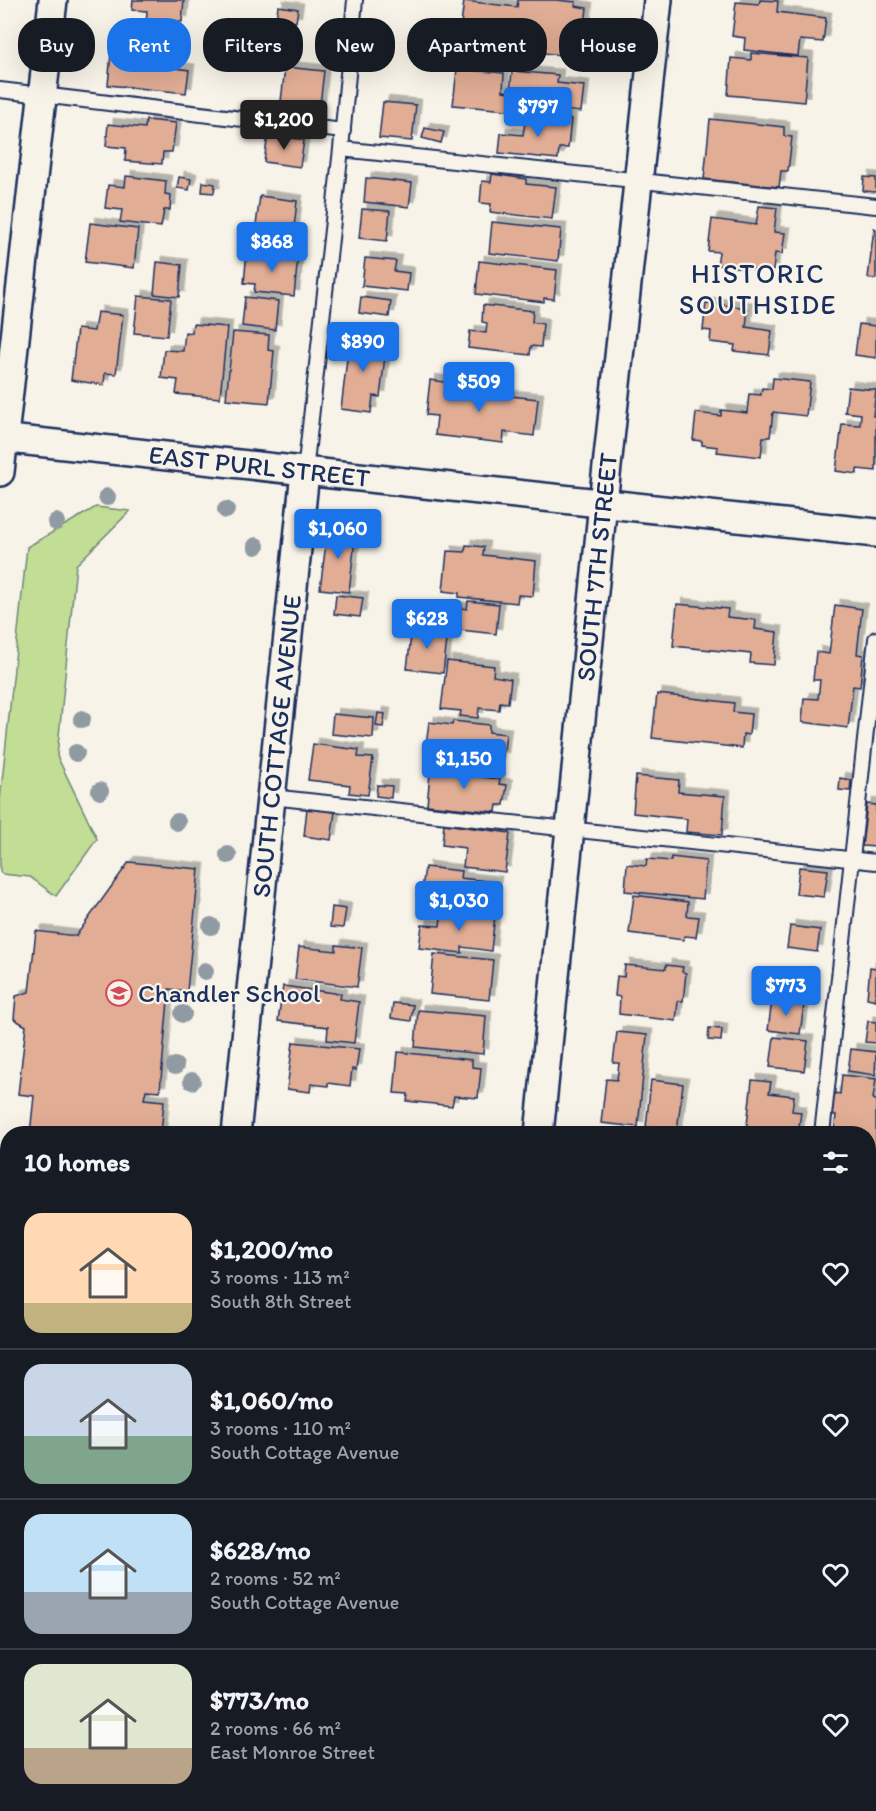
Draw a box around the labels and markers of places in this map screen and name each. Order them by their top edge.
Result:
pin: $797 [502,87,574,138]
pin: $1,200 [235,100,333,151]
pin: $868 [236,222,308,273]
pin: $890 [327,322,399,373]
pin: $509 [443,362,515,413]
pin: $1,060 [289,509,387,560]
pin: $628 [391,599,463,650]
pin: $1,150 [415,739,513,790]
pin: $1,030 [410,881,508,932]
pin: $773 [750,966,822,1017]
place label: Chandler School [138,977,320,1009]
school or university icon: Chandler School [104,978,134,1008]

